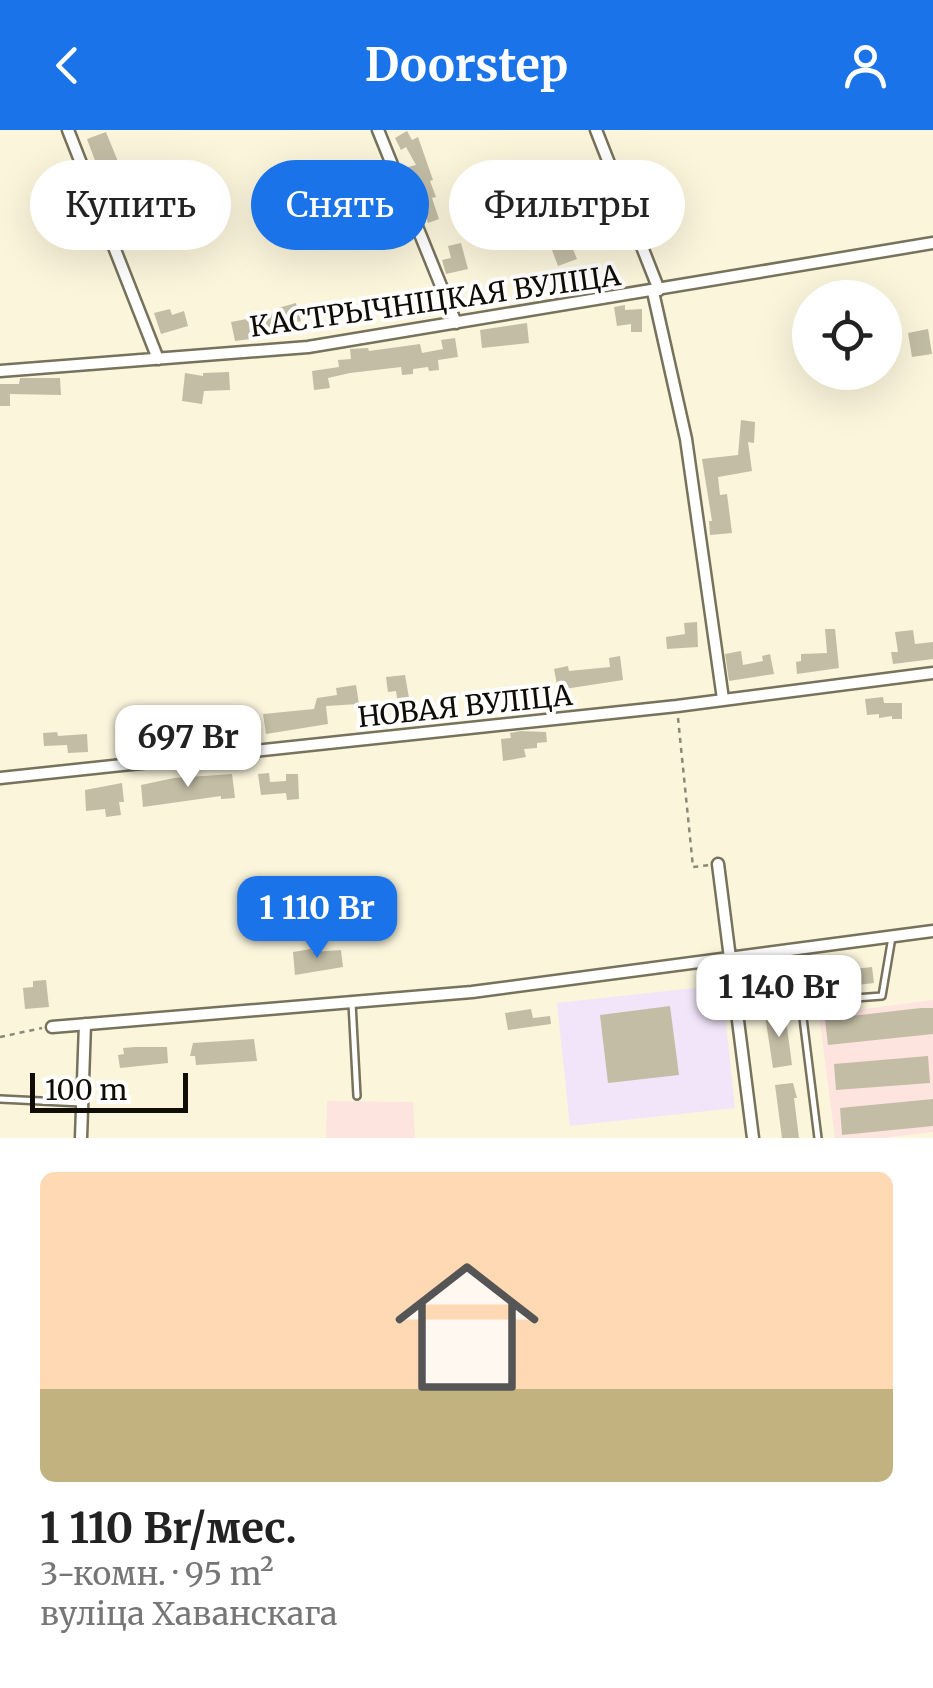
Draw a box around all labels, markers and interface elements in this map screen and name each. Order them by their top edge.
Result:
text: Doorstep [365,37,568,93]
icon: back [40,38,95,93]
icon: person [838,38,893,93]
chip: Купить [30,160,231,250]
chip: Снять [251,160,429,250]
chip: Фильтры [449,160,685,250]
street label: КАСТРЫЧНІЦКАЯ ВУЛІЦА [247,257,623,345]
map controls [792,280,902,390]
button: locate [792,280,902,390]
street label: НОВАЯ ВУЛІЦА [356,677,574,735]
pin: 697 Br [107,705,269,790]
text: 697 Br [137,717,239,757]
pin: 1 110 Br [214,876,420,961]
text: 1 110 Br [259,888,375,928]
pin: 1 140 Br [676,955,882,1040]
text: 1 140 Br [718,967,840,1007]
scale bar [30,1068,188,1113]
text: 100 m [45,1072,127,1108]
icon: home [377,1237,557,1417]
text: 1 110 Br/мес. [40,1502,297,1554]
text: 3-комн. · 95 m² [40,1554,274,1594]
text: вуліца Хаванскага [40,1594,337,1634]

